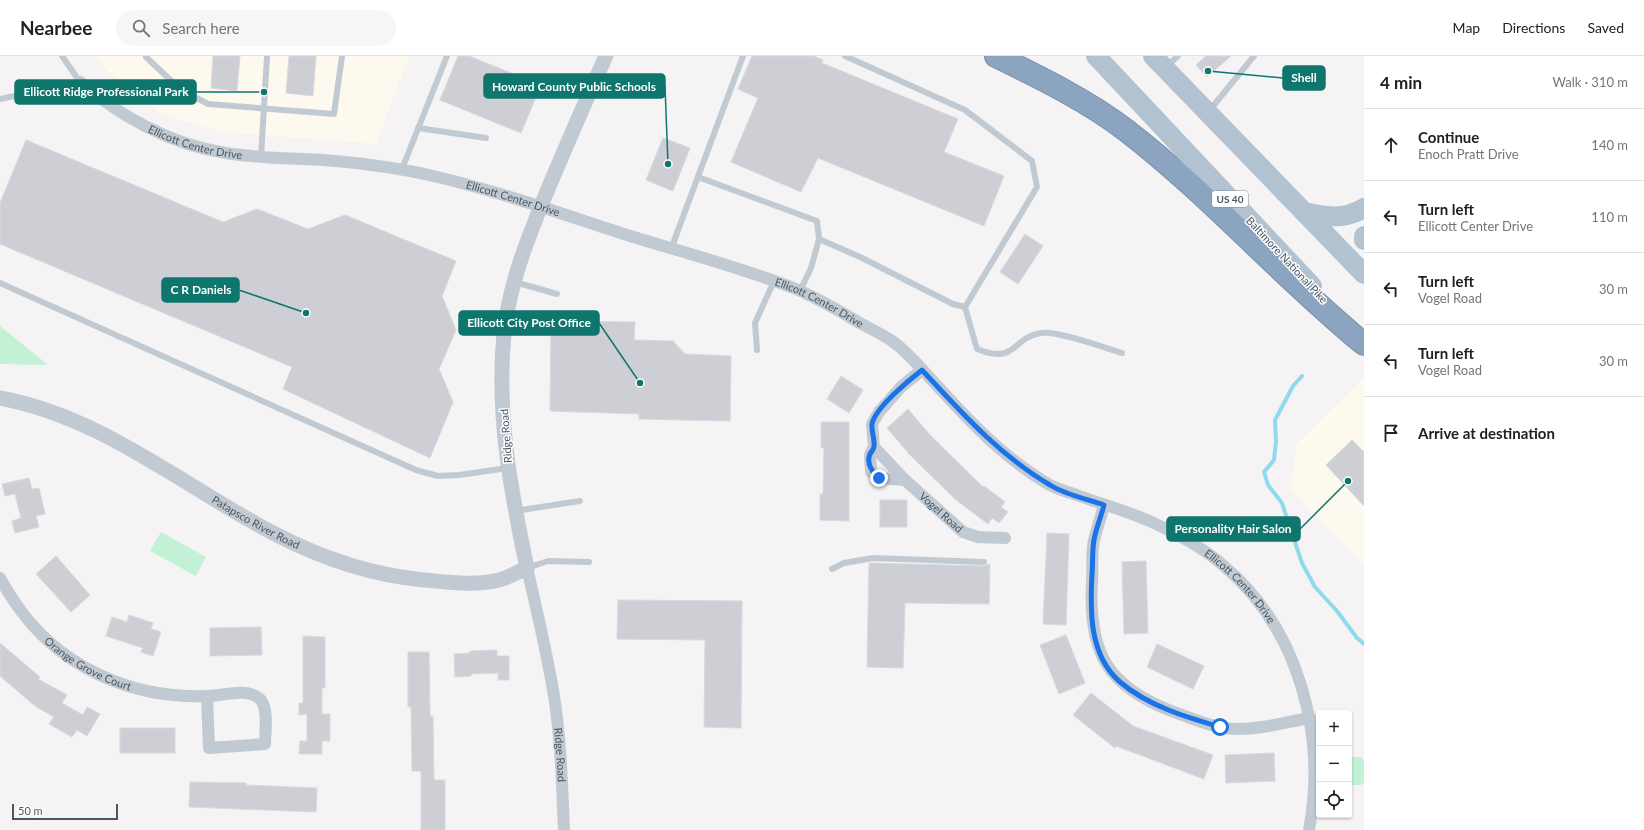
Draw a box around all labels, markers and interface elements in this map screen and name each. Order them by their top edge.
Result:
search box [116,10,396,46]
text: Nearbee [20,16,92,39]
icon: search [130,17,152,39]
text: Search here [162,19,240,37]
text: Map [1453,19,1480,36]
text: Directions [1502,19,1565,36]
text: Saved [1587,19,1624,36]
callout: Shell [1283,66,1325,90]
text: Shell [1291,70,1317,85]
text: 4 min [1380,72,1422,93]
callout: Howard County Public Schools [484,74,665,98]
text: Walk · 310 m [1552,74,1628,90]
text: Howard County Public Schools [492,79,656,94]
callout: Ellicott Ridge Professional Park [15,80,196,104]
text: Ellicott Ridge Professional Park [23,84,189,99]
street label: Ellicott Center Drive [146,122,243,161]
text: Continue [1418,128,1479,146]
icon: ahead [1380,134,1402,156]
text: 140 m [1591,137,1628,153]
text: Enoch Pratt Drive [1418,146,1519,162]
street label: Ellicott Center Drive [465,178,562,219]
road number: US 40 [1212,191,1248,207]
text: Turn left [1418,200,1474,218]
icon: left [1380,206,1402,228]
text: 110 m [1591,209,1628,225]
street label: Baltimore National Pike [1244,214,1331,306]
text: Ellicott Center Drive [1418,218,1533,234]
text: Turn left [1418,272,1474,290]
street label: Ellicott Center Drive [773,275,866,330]
callout: C R Daniels [162,278,239,302]
icon: left [1380,278,1402,300]
text: 30 m [1599,281,1628,297]
text: C R Daniels [170,282,232,297]
text: Vogel Road [1418,290,1482,306]
callout: Ellicott City Post Office [459,311,599,335]
text: Ellicott City Post Office [467,315,591,330]
text: Turn left [1418,344,1474,362]
icon: left [1380,350,1402,372]
text: 30 m [1599,353,1628,369]
text: Vogel Road [1418,362,1482,378]
street label: Ridge Road [497,409,514,464]
icon: arrive [1380,422,1402,444]
text: Arrive at destination [1418,424,1555,442]
route end [870,469,888,487]
street label: Vogel Road [917,489,966,535]
street label: Patapsco River Road [210,493,302,551]
callout: Personality Hair Salon [1167,517,1300,541]
text: Personality Hair Salon [1174,521,1292,536]
street label: Ellicott Center Drive [1202,546,1278,626]
street label: Orange Grove Court [42,634,133,693]
map controls [1316,710,1352,818]
button: + [1316,710,1352,746]
route start [1211,718,1229,736]
street label: Ridge Road [552,727,569,782]
button: − [1316,746,1352,782]
button: locate [1316,782,1352,818]
scale bar [12,802,118,821]
text: 50 m [18,804,43,817]

